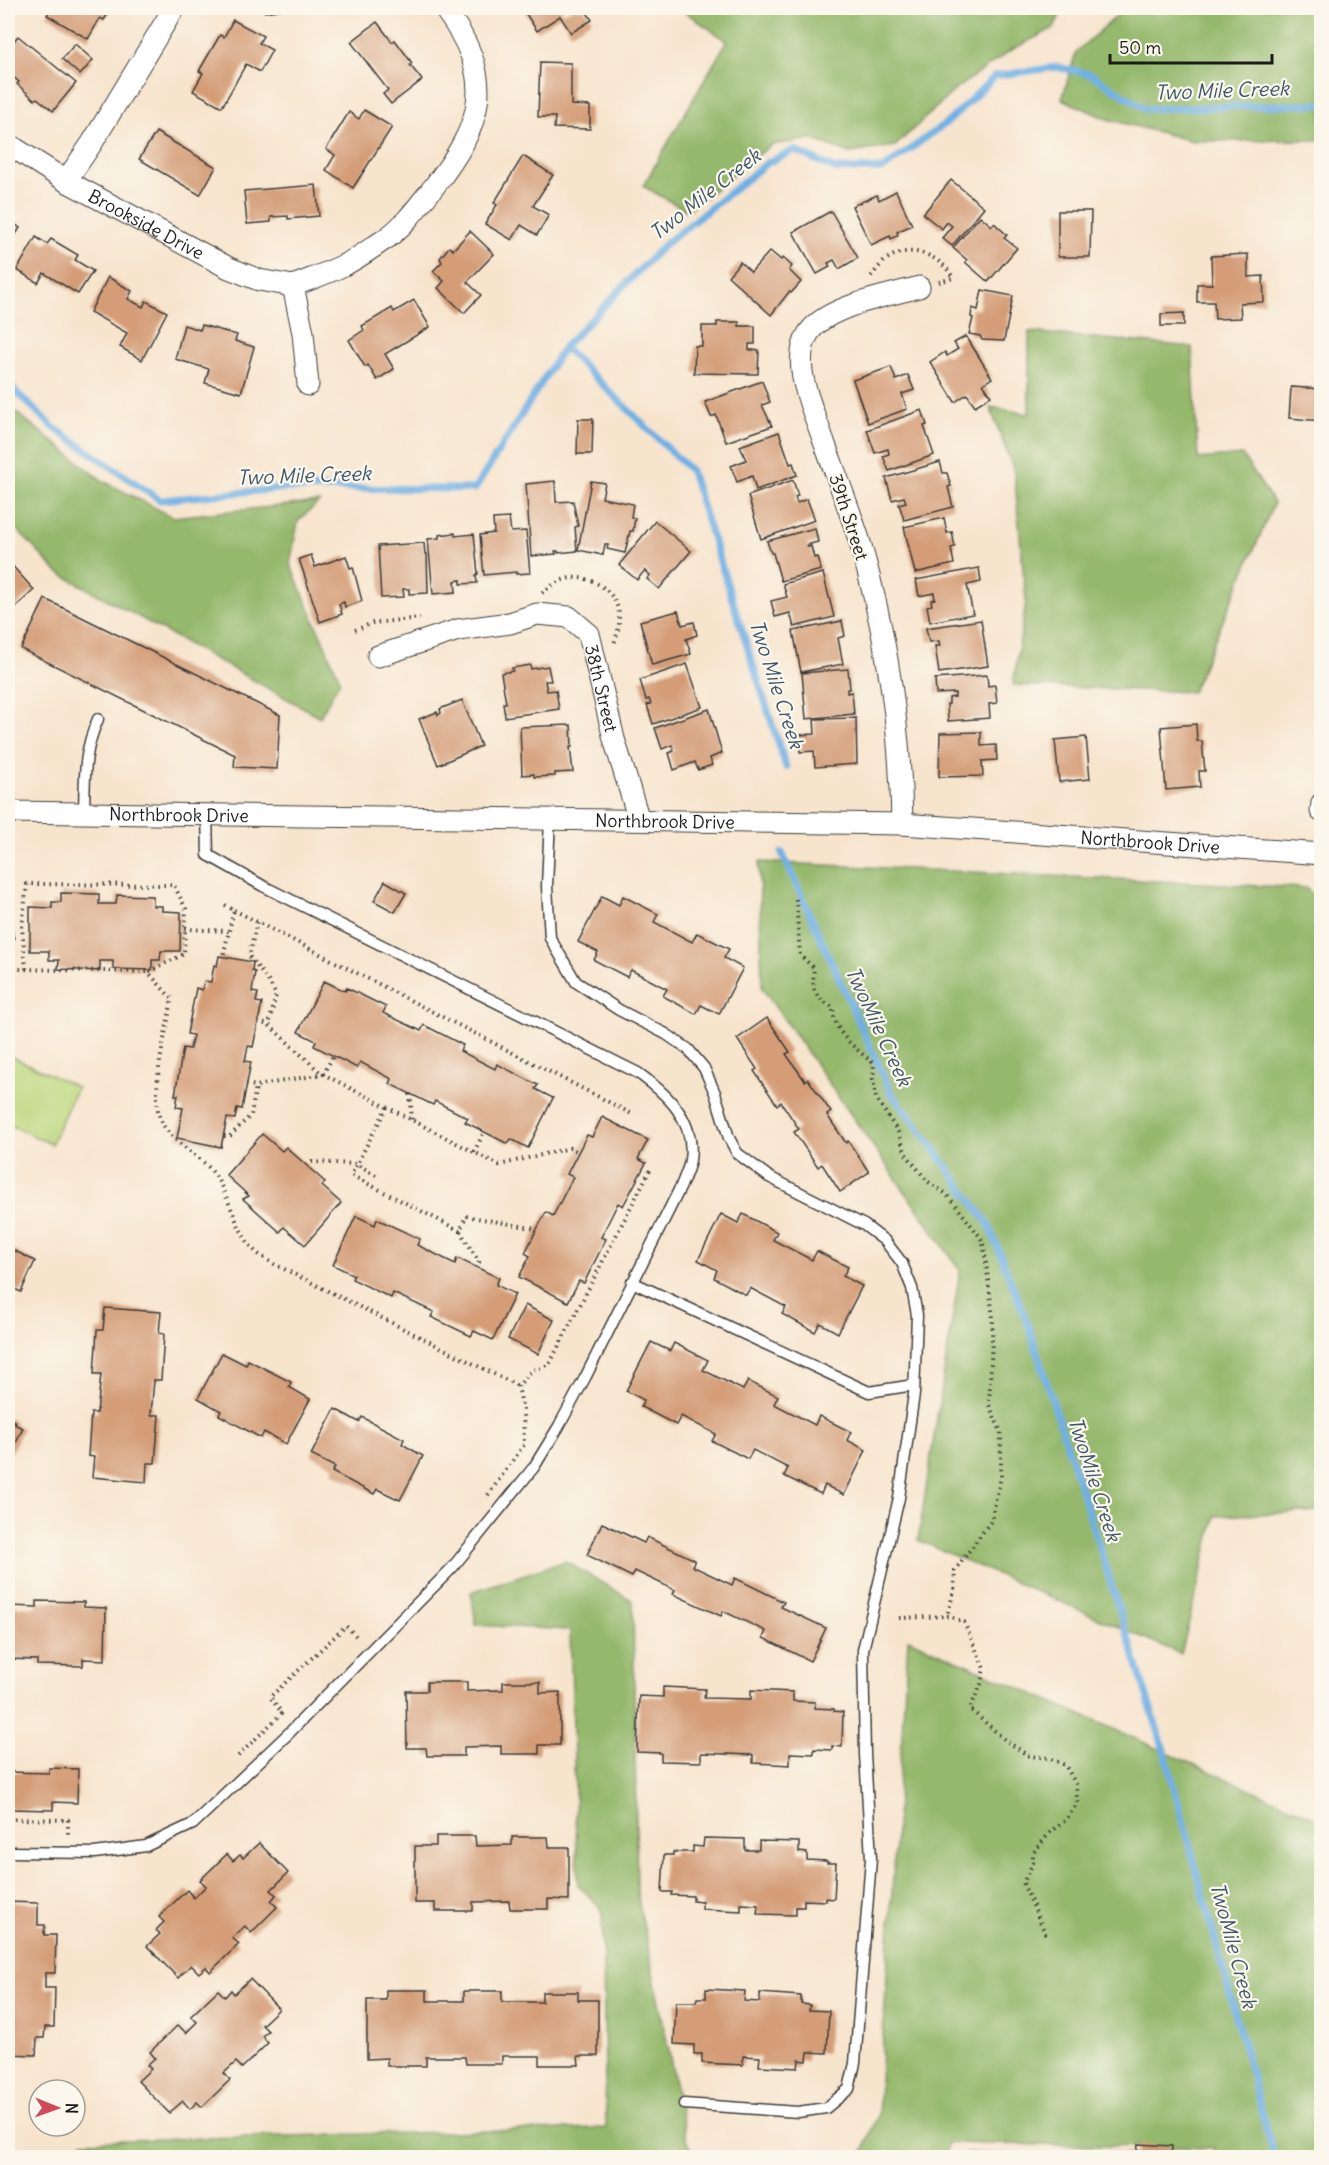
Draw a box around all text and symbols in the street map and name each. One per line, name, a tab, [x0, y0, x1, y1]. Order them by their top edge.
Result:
scale bar	[1110, 27, 1272, 65]
text: 50 m	[1119, 36, 1161, 59]
water label: Two Mile Creek	[1155, 75, 1291, 105]
water label: Two Mile Creek	[645, 142, 767, 245]
street label: Brookside Drive	[85, 184, 208, 264]
water label: Two Mile Creek	[237, 460, 373, 490]
street label: 39th Street	[824, 471, 874, 563]
water label: Two Mile Creek	[744, 616, 810, 753]
street label: 38th Street	[580, 642, 623, 734]
street label: Northbrook Drive	[109, 802, 249, 827]
street label: Northbrook Drive	[595, 808, 735, 833]
street label: Northbrook Drive	[1080, 825, 1221, 858]
water label: TwoMile Creek	[840, 962, 918, 1091]
water label: TwoMile Creek	[1063, 1414, 1127, 1546]
water label: TwoMile Creek	[1205, 1879, 1263, 2012]
north arrow	[27, 2078, 87, 2138]
text: N	[62, 2103, 82, 2114]

